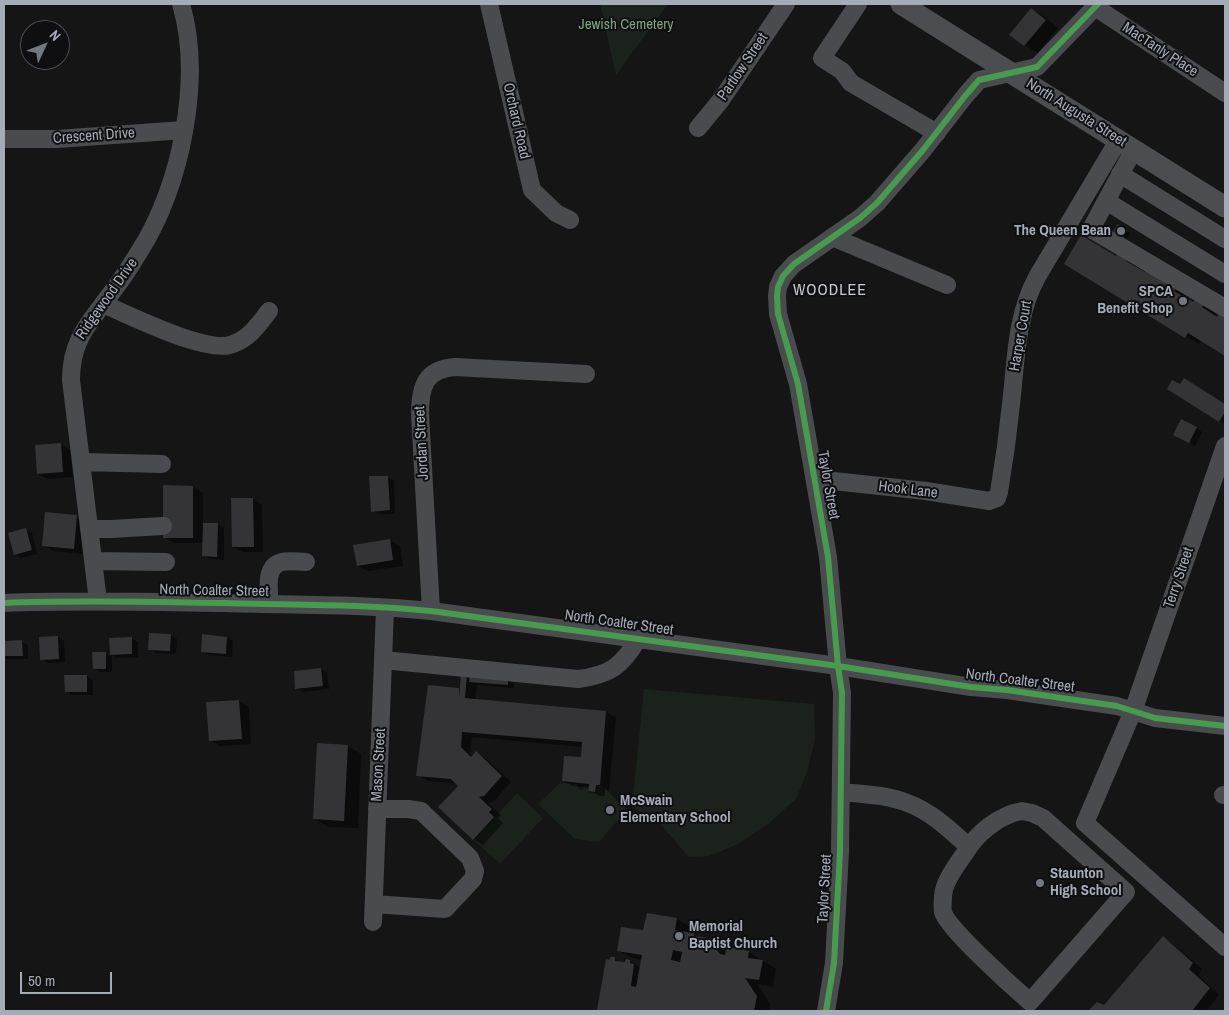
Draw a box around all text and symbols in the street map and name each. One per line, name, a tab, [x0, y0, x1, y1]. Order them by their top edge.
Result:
park label: Jewish Cemetery	[578, 16, 674, 34]
street label: MacTanly Place	[1119, 19, 1201, 81]
north arrow	[20, 20, 70, 70]
text: N	[46, 26, 65, 45]
street label: Partlow Street	[714, 30, 772, 104]
street label: North Augusta Street	[1023, 75, 1129, 151]
street label: Orchard Road	[499, 81, 533, 161]
street label: Crescent Drive	[52, 124, 136, 148]
place label: The Queen Bean	[1014, 222, 1111, 240]
marker: The Queen Bean	[1115, 225, 1127, 237]
street label: Ridgewood Drive	[72, 255, 142, 343]
district label: WOODLEE	[792, 281, 868, 301]
place label: SPCA Benefit Shop	[1097, 283, 1173, 318]
marker: SPCA Benefit Shop	[1177, 295, 1189, 307]
street label: Harper Court	[1006, 299, 1036, 373]
street label: Jordan Street	[411, 406, 433, 480]
street label: Taylor Street	[813, 449, 843, 521]
street label: Hook Lane	[877, 477, 939, 503]
street label: Terry Street	[1160, 545, 1198, 611]
street label: North Coalter Street	[159, 581, 269, 601]
street label: North Coalter Street	[564, 606, 674, 640]
street label: North Coalter Street	[965, 665, 1075, 697]
street label: Mason Street	[368, 728, 390, 802]
place label: McSwain Elementary School	[620, 792, 731, 827]
marker: McSwain Elementary School	[604, 804, 616, 816]
street label: Taylor Street	[814, 854, 836, 924]
place label: Staunton High School	[1050, 865, 1122, 900]
marker: Staunton High School	[1034, 877, 1046, 889]
place label: Memorial Baptist Church	[689, 918, 777, 953]
marker: Memorial Baptist Church	[673, 930, 685, 942]
scale bar	[22, 962, 115, 994]
text: 50 m	[28, 970, 55, 991]

